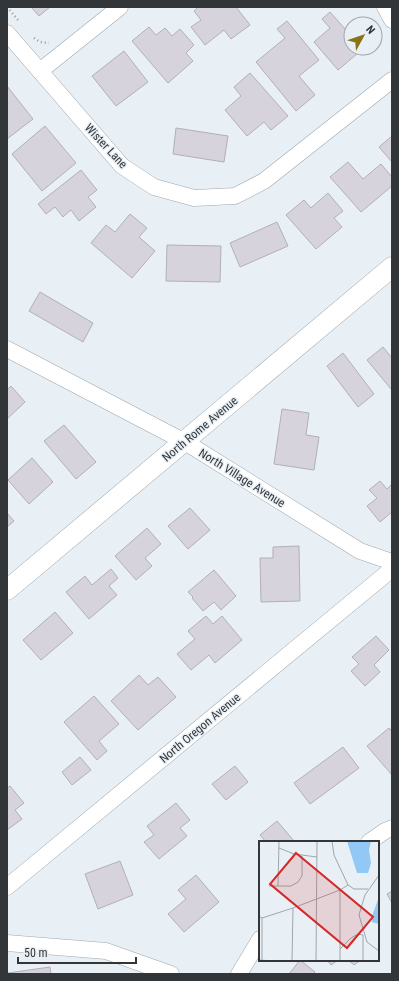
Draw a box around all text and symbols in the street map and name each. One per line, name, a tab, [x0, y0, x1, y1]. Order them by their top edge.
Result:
north arrow	[343, 16, 383, 56]
text: N	[363, 23, 378, 37]
street label: Wister Lane	[82, 121, 130, 171]
street label: North Rome Avenue	[160, 393, 241, 465]
street label: North Village Avenue	[196, 446, 288, 510]
street label: North Oregon Avenue	[157, 690, 243, 766]
inset map	[259, 841, 379, 961]
scale bar	[18, 939, 136, 965]
text: 50 m	[24, 946, 48, 960]

